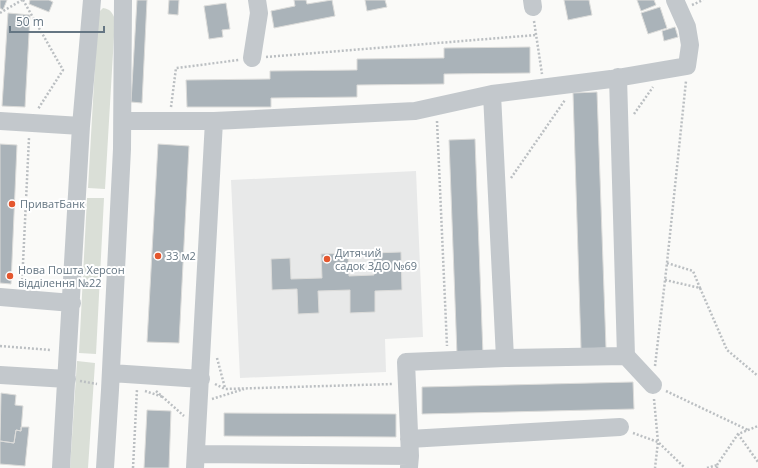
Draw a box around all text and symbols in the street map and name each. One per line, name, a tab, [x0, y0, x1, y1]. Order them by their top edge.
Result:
scale bar	[10, 8, 104, 34]
text: 50 m	[16, 13, 44, 30]
place label: ПриватБанк	[20, 196, 85, 211]
marker: ПриватБанк	[7, 199, 17, 209]
place label: Дитячий садок ЗДО №69	[335, 245, 417, 273]
place label: 33 м2	[166, 248, 196, 263]
marker: 33 м2	[153, 251, 163, 261]
marker: Дитячий садок ЗДО №69	[322, 254, 332, 264]
place label: Нова Пошта Херсон відділення №22	[18, 262, 125, 290]
marker: Нова Пошта Херсон відділення №22	[5, 271, 15, 281]

